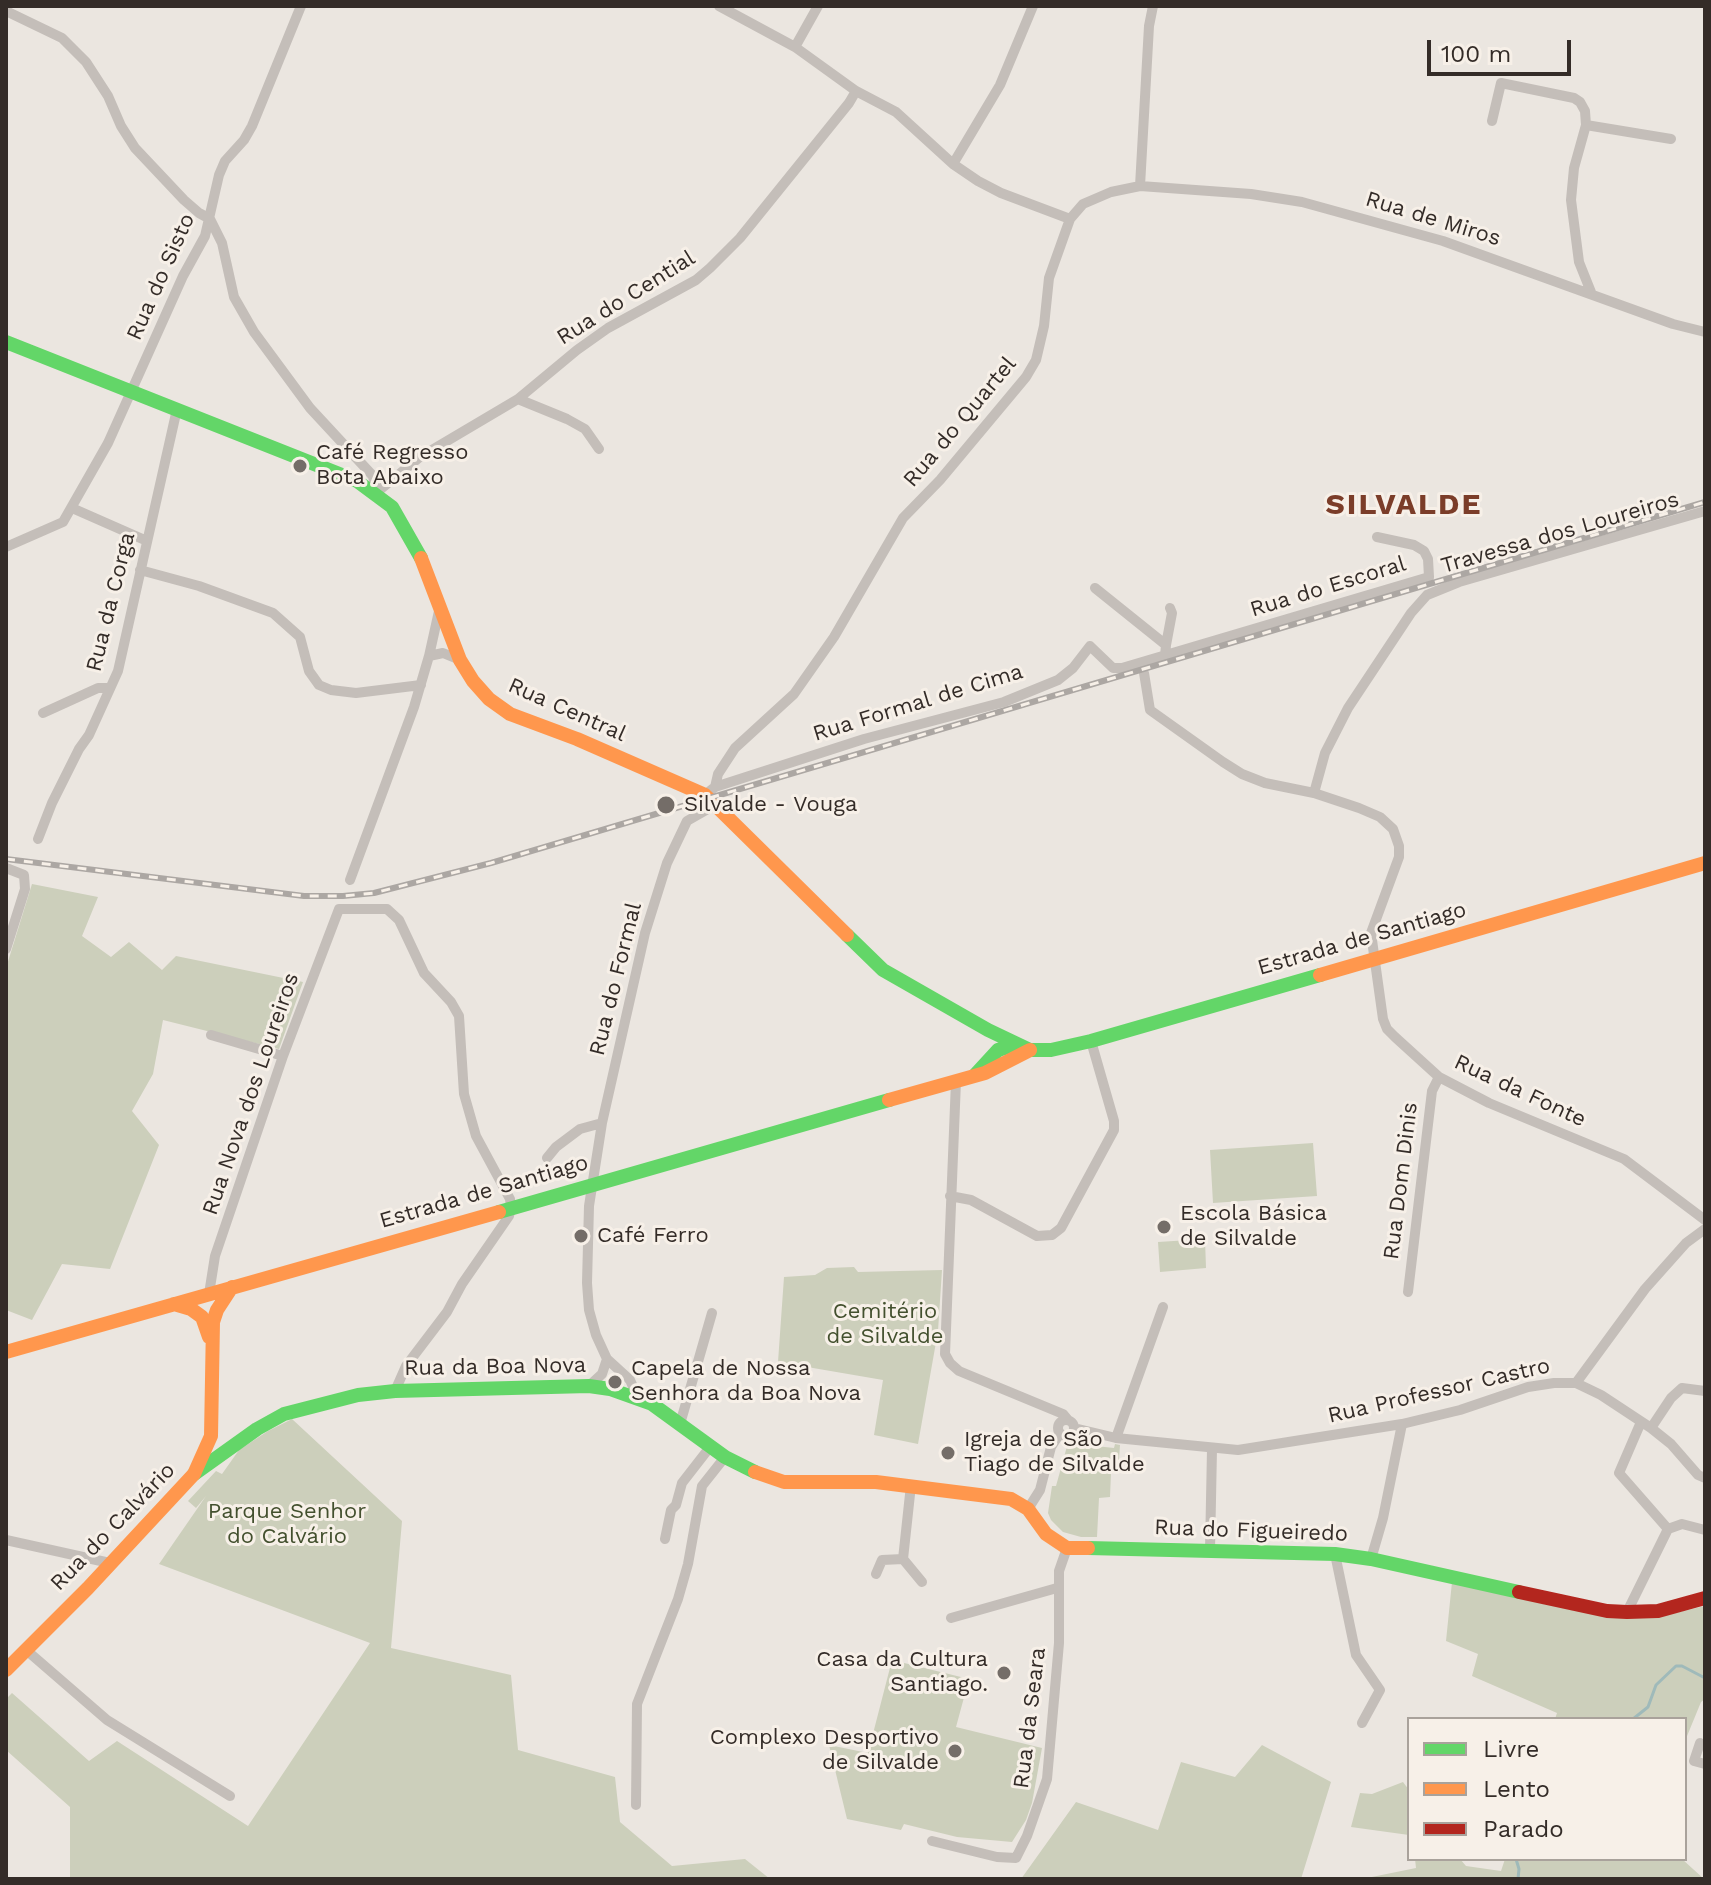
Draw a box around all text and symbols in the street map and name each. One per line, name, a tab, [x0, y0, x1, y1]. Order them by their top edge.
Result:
scale bar	[1431, 24, 1575, 74]
text: 100 m	[1441, 40, 1511, 68]
street label: Rua de Miros	[1362, 186, 1504, 252]
street label: Rua do Sisto	[121, 209, 201, 345]
street label: Rua do Cential	[552, 245, 700, 351]
street label: Rua do Quartel	[898, 352, 1022, 492]
place label: Café Regresso Bota Abaixo	[316, 440, 468, 492]
marker: Café Regresso Bota Abaixo	[291, 457, 309, 475]
street label: Travessa dos Loureiros	[1438, 486, 1682, 580]
district label: SILVALDE	[1325, 487, 1483, 523]
street label: Rua da Corga	[81, 530, 141, 674]
street label: Rua do Escoral	[1247, 551, 1409, 623]
street label: Rua Formal de Cima	[810, 658, 1026, 748]
street label: Rua Central	[504, 672, 630, 748]
place label: Silvalde - Vouga	[684, 792, 857, 818]
marker: Silvalde - Vouga	[655, 794, 677, 816]
street label: Estrada de Santiago	[1255, 897, 1469, 981]
street label: Rua do Formal	[584, 900, 648, 1058]
street label: Rua Nova dos Loureiros	[197, 969, 305, 1219]
street label: Rua da Fonte	[1450, 1049, 1590, 1133]
street label: Rua Dom Dinis	[1378, 1101, 1424, 1261]
street label: Estrada de Santiago	[377, 1150, 591, 1234]
place label: Escola Básica de Silvalde	[1180, 1201, 1327, 1252]
marker: Escola Básica de Silvalde	[1155, 1218, 1173, 1236]
place label: Café Ferro	[597, 1223, 709, 1249]
marker: Café Ferro	[572, 1227, 590, 1245]
park label: Cemitério de Silvalde	[827, 1299, 943, 1350]
street label: Rua da Boa Nova	[404, 1352, 586, 1382]
street label: Rua Professor Castro	[1325, 1353, 1553, 1429]
place label: Capela de Nossa Senhora da Boa Nova	[631, 1356, 861, 1408]
marker: Capela de Nossa Senhora da Boa Nova	[606, 1373, 624, 1391]
place label: Igreja de São Tiago de Silvalde	[964, 1427, 1145, 1478]
marker: Igreja de São Tiago de Silvalde	[939, 1444, 957, 1462]
street label: Rua do Calvário	[45, 1457, 181, 1597]
park label: Parque Senhor do Calvário	[208, 1499, 366, 1550]
street label: Rua do Figueiredo	[1154, 1514, 1348, 1548]
street label: Rua da Seara	[1008, 1646, 1052, 1790]
place label: Casa da Cultura Santiago.	[816, 1647, 988, 1698]
marker: Casa da Cultura Santiago.	[995, 1664, 1013, 1682]
legend	[1407, 1717, 1687, 1861]
place label: Complexo Desportivo de Silvalde	[710, 1725, 939, 1776]
text: Livre	[1483, 1735, 1539, 1763]
marker: Complexo Desportivo de Silvalde	[946, 1742, 964, 1760]
text: Lento	[1483, 1775, 1550, 1803]
text: Parado	[1483, 1815, 1564, 1843]

